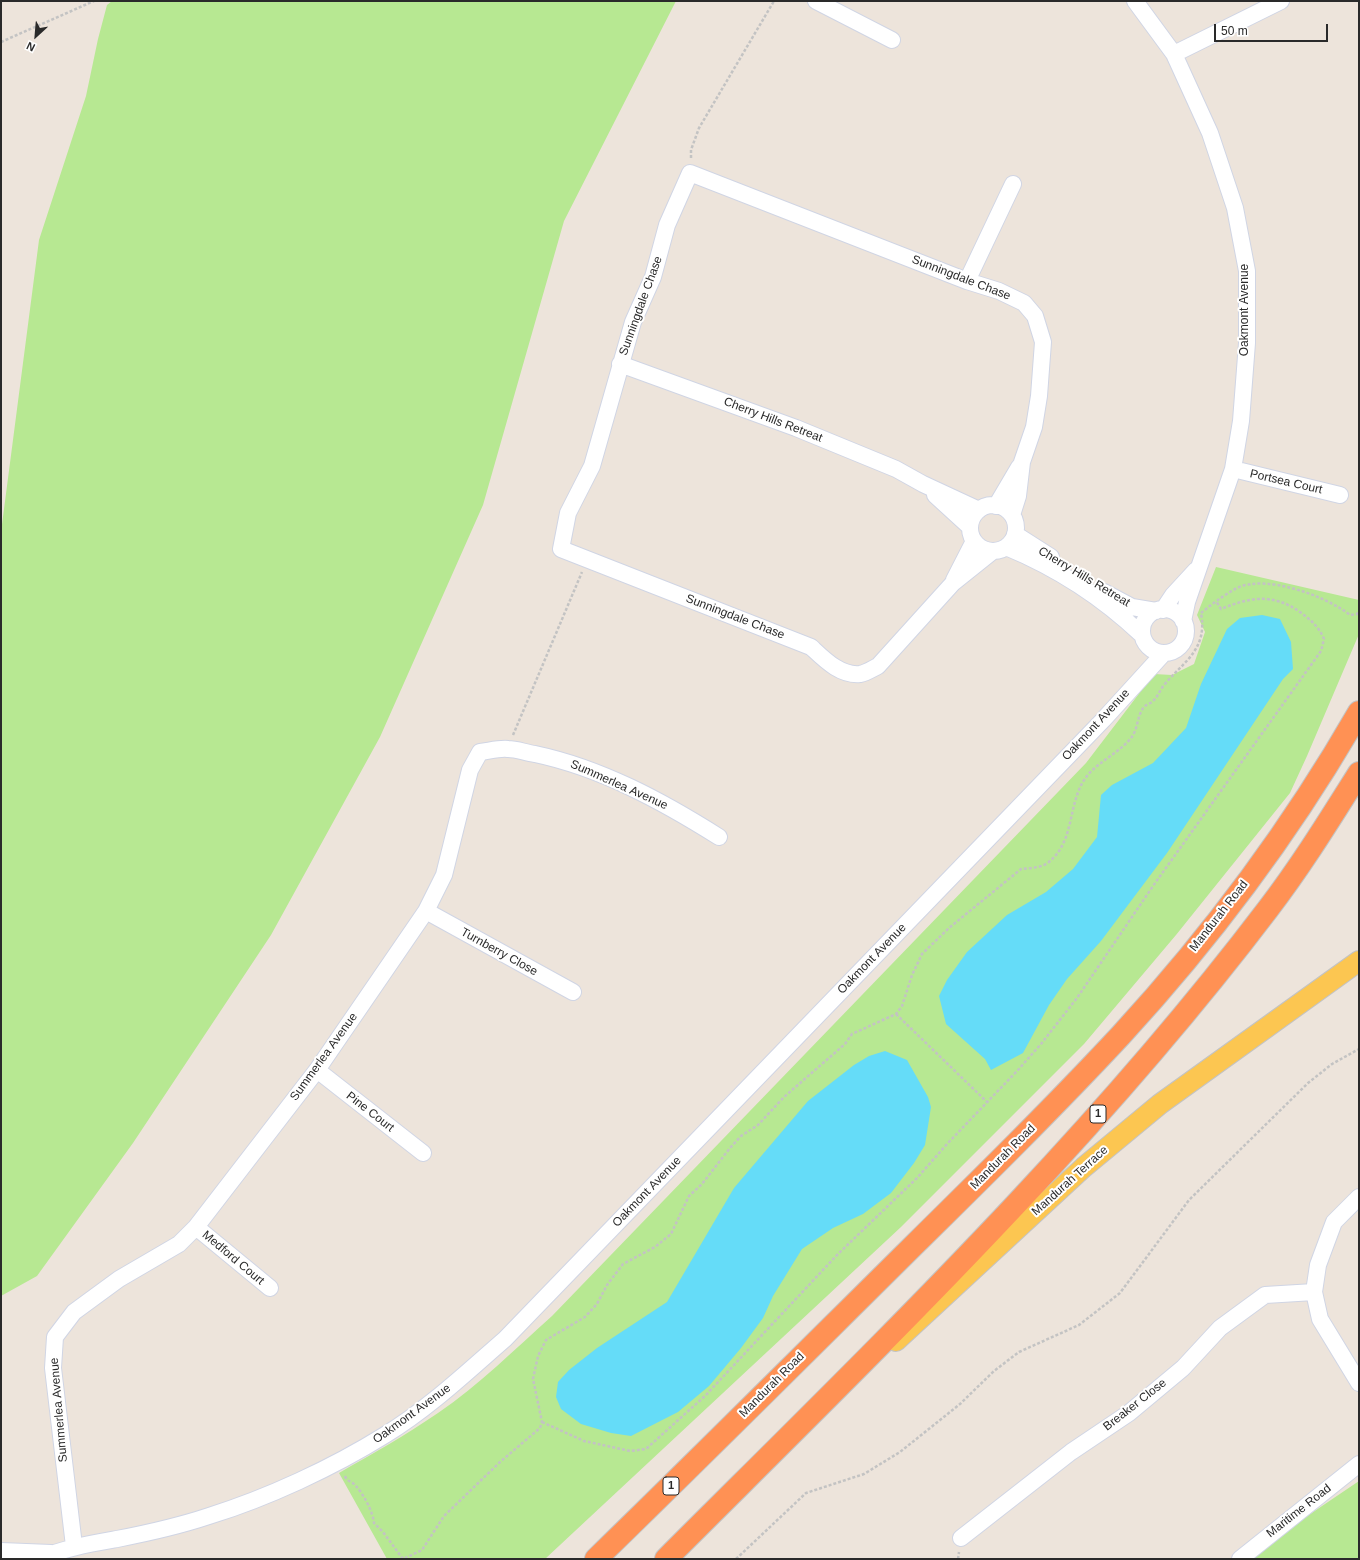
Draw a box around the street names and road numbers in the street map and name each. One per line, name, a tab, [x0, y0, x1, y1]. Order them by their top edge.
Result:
street label: Sunningdale Chase	[910, 253, 1012, 303]
street label: Sunningdale Chase	[616, 254, 666, 358]
street label: Oakmont Avenue	[1238, 264, 1252, 356]
street label: Cherry Hills Retreat	[722, 395, 824, 445]
street label: Portsea Court	[1248, 467, 1324, 497]
street label: Cherry Hills Retreat	[1035, 544, 1133, 610]
street label: Sunningdale Chase	[684, 592, 786, 642]
street label: Oakmont Avenue	[1059, 686, 1133, 764]
street label: Summerlea Avenue	[568, 757, 670, 813]
street label: Mandurah Road	[1187, 878, 1251, 954]
street label: Oakmont Avenue	[835, 921, 909, 997]
street label: Turnberry Close	[458, 925, 540, 979]
street label: Summerlea Avenue	[287, 1010, 361, 1104]
street label: Pine Court	[343, 1089, 397, 1135]
road number: 1	[1090, 1105, 1106, 1123]
street label: Mandurah Road	[967, 1121, 1039, 1193]
street label: Mandurah Terrace	[1029, 1143, 1111, 1219]
street label: Oakmont Avenue	[610, 1154, 684, 1230]
street label: Medford Court	[199, 1228, 267, 1288]
street label: Mandurah Road	[736, 1349, 808, 1421]
street label: Summerlea Avenue	[47, 1357, 71, 1463]
street label: Breaker Close	[1101, 1376, 1169, 1434]
street label: Oakmont Avenue	[370, 1381, 454, 1447]
road number: 1	[663, 1477, 679, 1495]
street label: Maritime Road	[1264, 1481, 1334, 1541]

